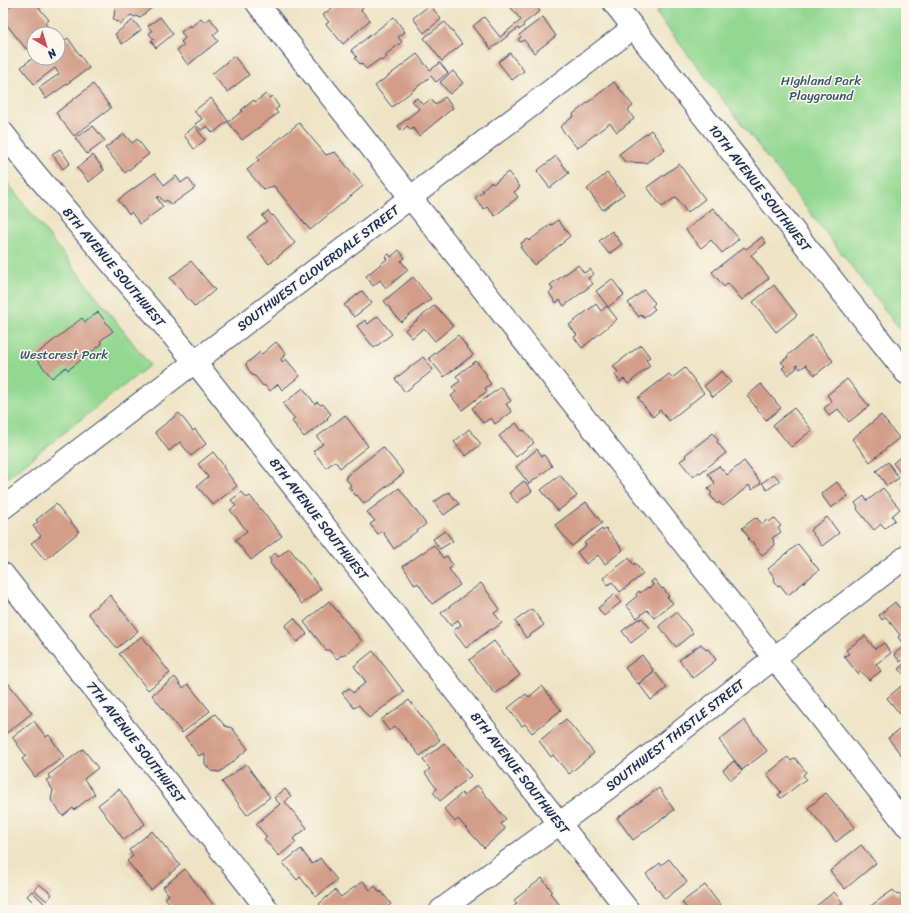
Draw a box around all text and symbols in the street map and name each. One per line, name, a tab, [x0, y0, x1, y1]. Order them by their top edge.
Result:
north arrow	[26, 26, 66, 66]
text: N	[43, 43, 61, 64]
park label: Highland Park Playground	[781, 69, 861, 107]
street label: 10TH AVENUE SOUTHWEST	[703, 119, 818, 258]
street label: SOUTHWEST CLOVERDALE STREET	[232, 198, 405, 337]
street label: 8TH AVENUE SOUTHWEST	[57, 202, 172, 333]
park label: Westcrest Park	[20, 343, 108, 366]
street label: 8TH AVENUE SOUTHWEST	[263, 452, 375, 586]
street label: SOUTHWEST THISTLE STREET	[600, 672, 751, 797]
street label: 7TH AVENUE SOUTHWEST	[81, 676, 192, 809]
street label: 8TH AVENUE SOUTHWEST	[464, 706, 576, 840]

